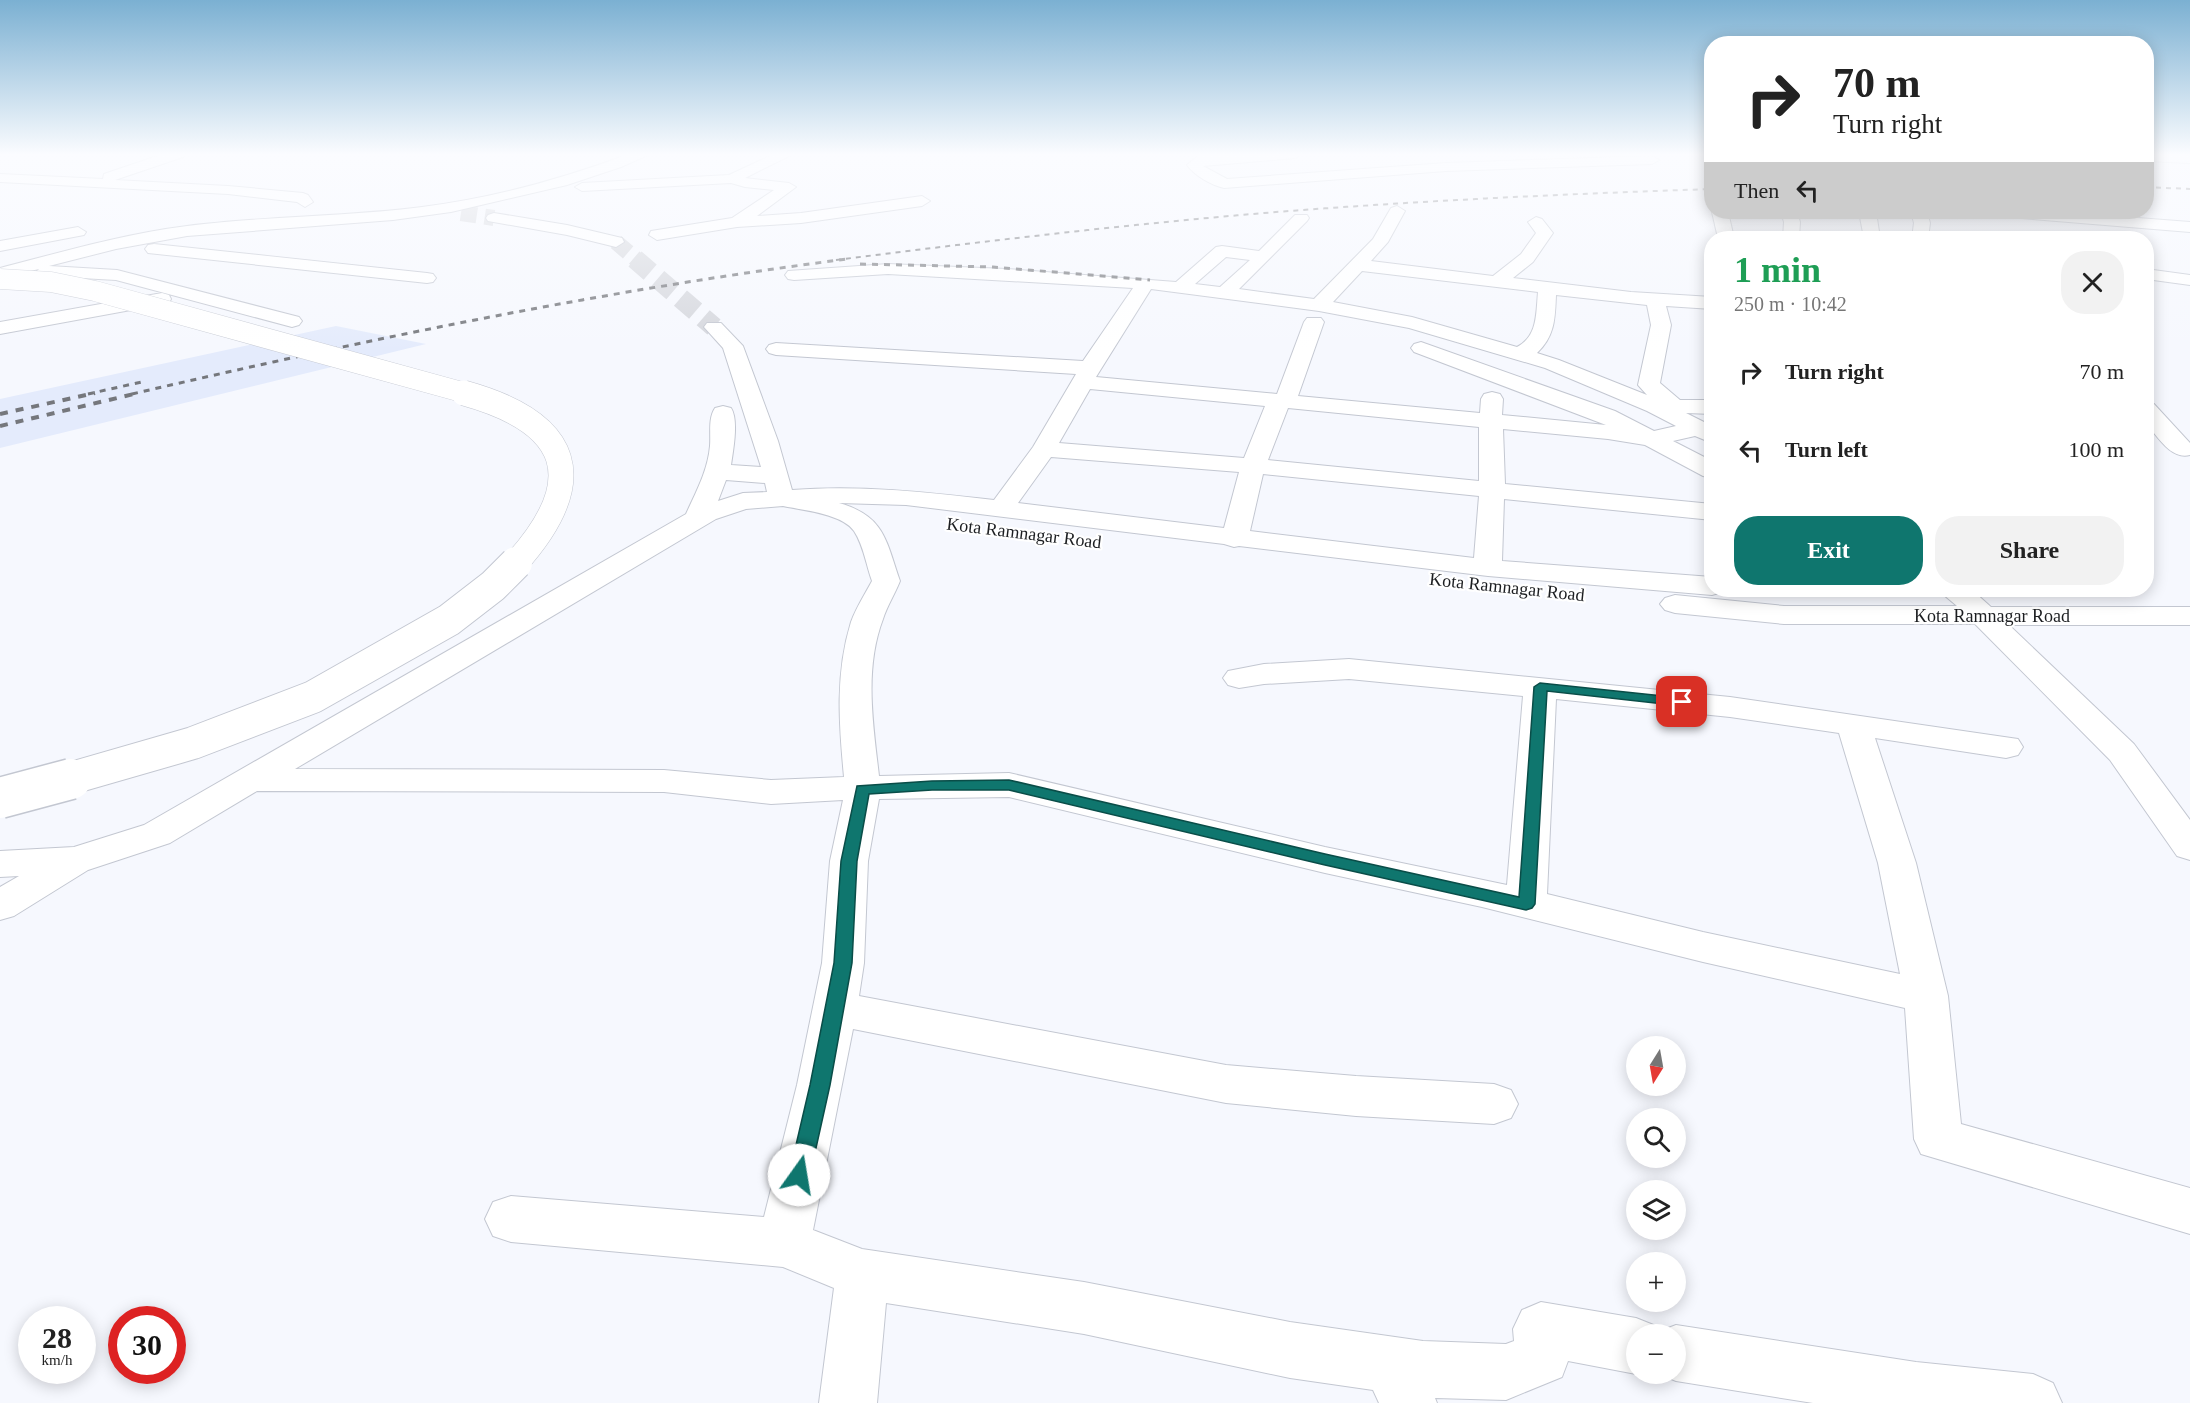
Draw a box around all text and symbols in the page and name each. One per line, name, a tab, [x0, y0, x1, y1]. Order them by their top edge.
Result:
icon: right	[1734, 60, 1812, 138]
text: 70 m	[1833, 60, 1921, 106]
text: Turn right	[1833, 109, 1942, 139]
icon: left	[1791, 174, 1824, 207]
text: Then	[1734, 178, 1779, 203]
text: 1 min	[1734, 250, 1821, 290]
button: close	[2061, 251, 2124, 314]
text: 250 m · 10:42	[1734, 293, 1847, 315]
icon: right	[1734, 356, 1767, 389]
text: Turn right	[1785, 359, 1884, 384]
text: 70 m	[2079, 359, 2124, 384]
icon: left	[1734, 434, 1767, 467]
text: Turn left	[1785, 437, 1868, 462]
text: 100 m	[2068, 437, 2124, 462]
street label: Kota Ramnagar Road	[945, 514, 1103, 552]
button: Exit	[1734, 516, 1923, 585]
button: Share	[1935, 516, 2124, 585]
street label: Kota Ramnagar Road	[1428, 569, 1586, 605]
street label: Kota Ramnagar Road	[1914, 606, 2070, 626]
pin	[1656, 676, 1707, 727]
icon: arrive	[1665, 685, 1698, 718]
north arrow	[1626, 1036, 1686, 1096]
map controls	[1626, 1036, 1686, 1384]
button: search	[1626, 1108, 1686, 1168]
position arrow	[767, 1143, 831, 1207]
button: layers	[1626, 1180, 1686, 1240]
button: +	[1626, 1252, 1686, 1312]
speed limit sign: 30	[108, 1306, 186, 1384]
text: 28	[42, 1321, 72, 1354]
button: −	[1626, 1324, 1686, 1384]
text: km/h	[42, 1352, 72, 1368]

